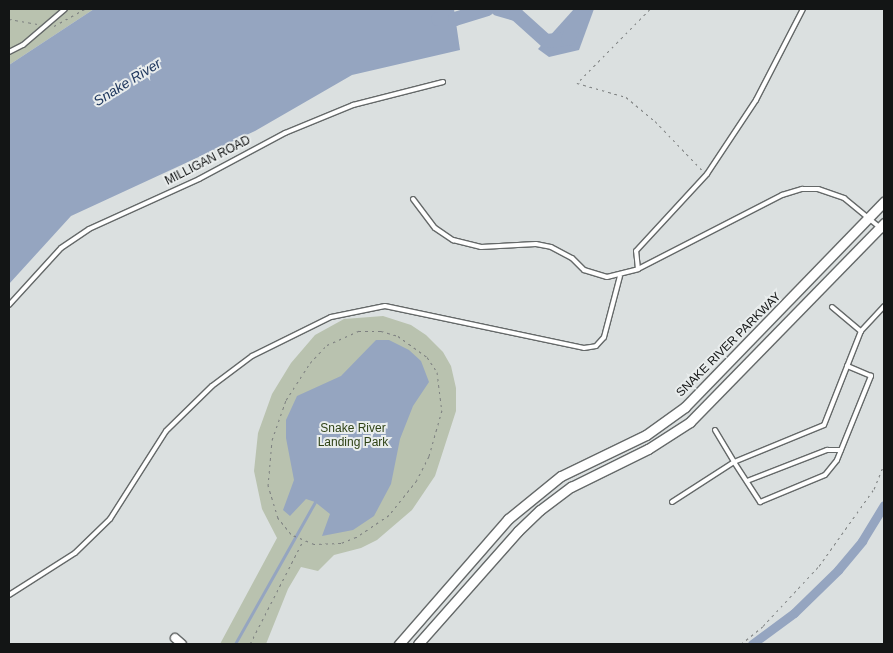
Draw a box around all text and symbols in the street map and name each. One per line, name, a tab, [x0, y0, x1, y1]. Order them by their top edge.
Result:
water label: Snake River	[90, 55, 164, 109]
street label: MILLIGAN ROAD	[163, 133, 253, 189]
street label: SNAKE RIVER PARKWAY	[674, 290, 784, 400]
park label: Snake River Landing Park	[318, 422, 388, 450]

